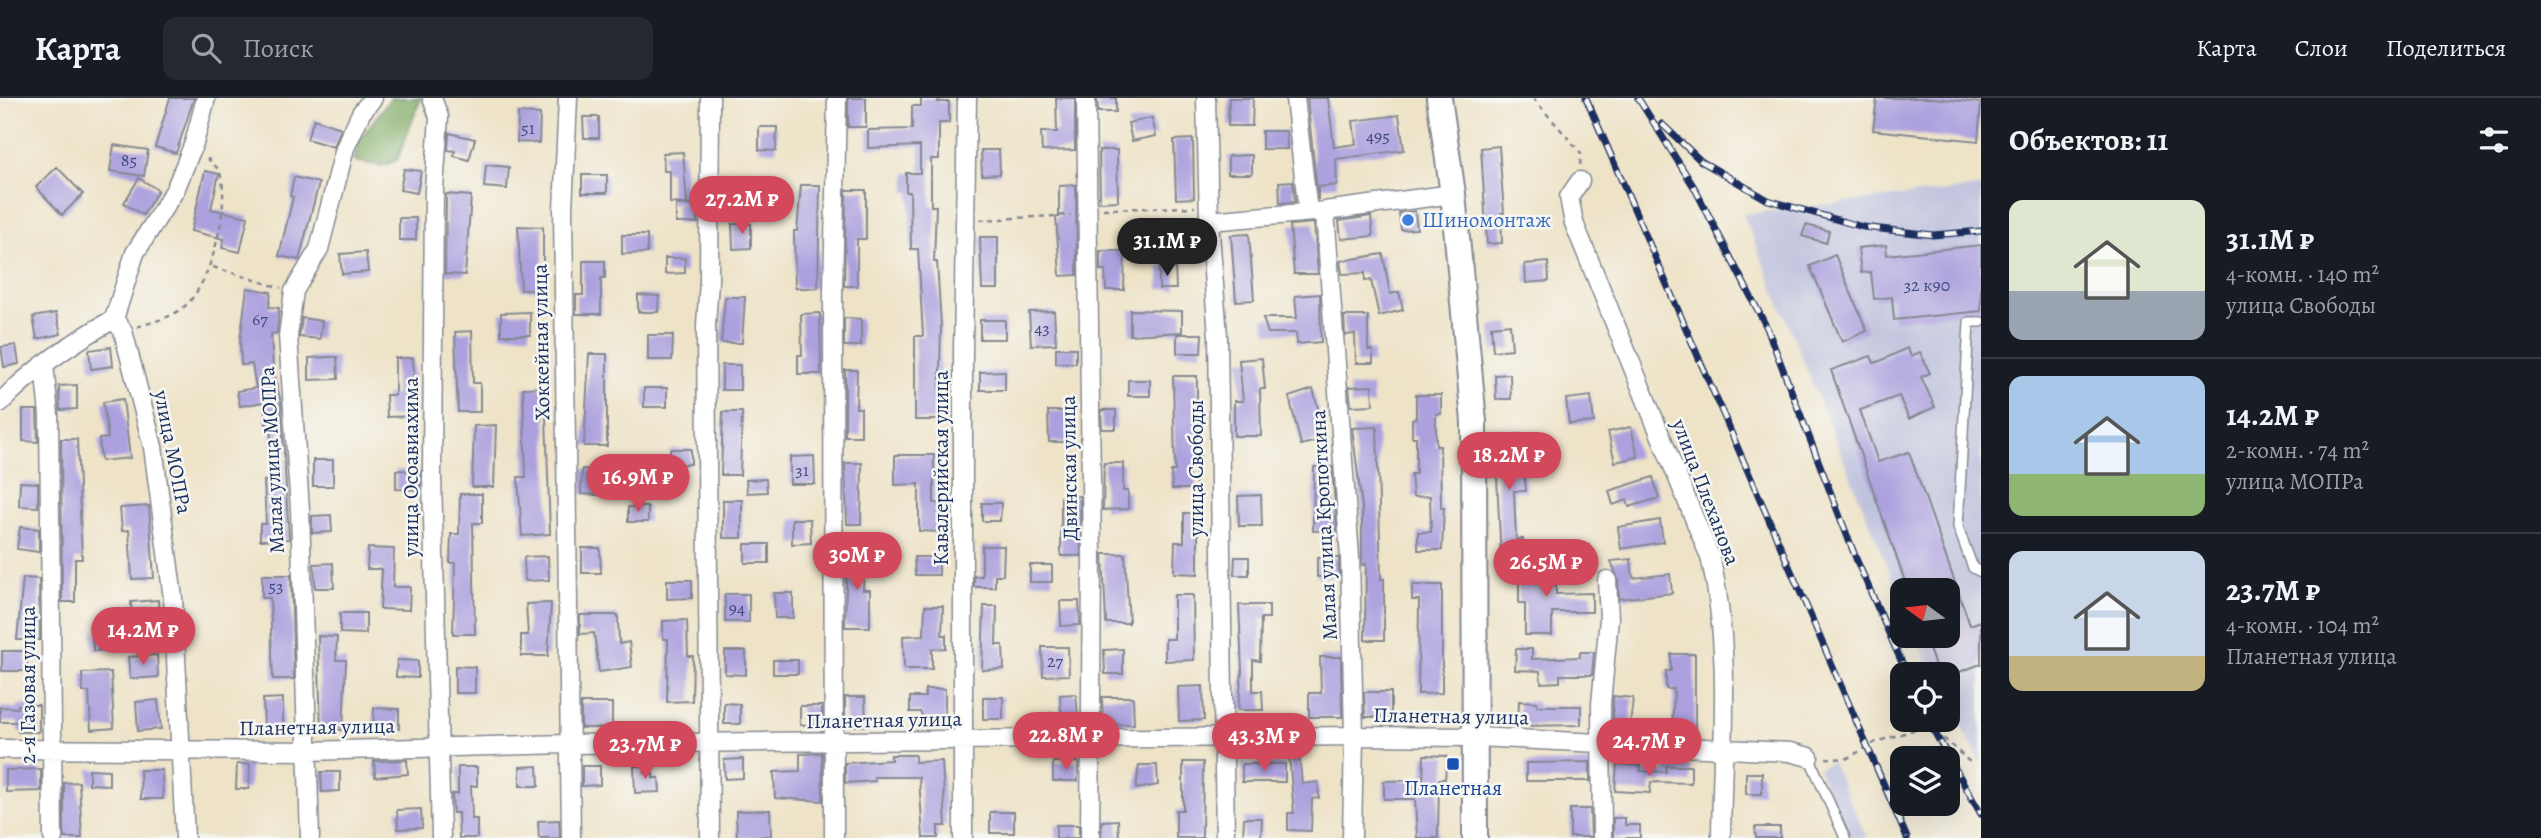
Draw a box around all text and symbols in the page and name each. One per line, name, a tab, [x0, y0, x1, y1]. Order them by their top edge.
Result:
search box	[163, 17, 653, 80]
text: Карта	[35, 26, 121, 71]
icon: search	[187, 29, 225, 67]
text: Поиск	[243, 31, 314, 66]
text: Карта	[2196, 32, 2257, 64]
text: Слои	[2295, 32, 2348, 64]
text: Поделиться	[2386, 32, 2506, 64]
house number: 51	[521, 116, 535, 140]
text: Объектов: 11	[2009, 120, 2168, 160]
icon: filters	[2475, 121, 2513, 159]
house number: 495	[1366, 124, 1390, 148]
house number: 85	[121, 148, 137, 172]
pin: 27.2M ₽	[677, 176, 807, 236]
text: 27.2M ₽	[705, 183, 779, 214]
place label: Шиномонтаж	[1422, 206, 1551, 234]
marker: Шиномонтаж	[1400, 212, 1416, 228]
pin: 31.1M ₽	[1102, 218, 1232, 278]
text: 31.1M ₽	[2226, 219, 2314, 259]
text: 31.1M ₽	[1133, 225, 1201, 256]
icon: home	[2065, 228, 2149, 312]
text: 4-комн. · 140 m²	[2226, 259, 2379, 290]
street label: Хоккейная улица	[526, 263, 556, 421]
house number: 32 к90	[1904, 273, 1950, 297]
text: улица Свободы	[2226, 290, 2376, 321]
house number: 67	[252, 307, 268, 331]
house number: 43	[1034, 316, 1050, 340]
street label: Малая улица МОПРа	[253, 365, 291, 554]
street label: Кавалерийская улица	[927, 370, 955, 566]
street label: улица Осоавиахима	[397, 377, 425, 558]
street label: улица МОПРа	[147, 387, 199, 517]
street label: Двинская улица	[1054, 395, 1084, 541]
text: 14.2M ₽	[2226, 395, 2319, 435]
street label: улица Свободы	[1182, 399, 1210, 538]
icon: home	[2065, 404, 2149, 488]
street label: Малая улица Кропоткина	[1304, 409, 1344, 641]
street label: улица Плеханова	[1665, 414, 1747, 569]
pin: 18.2M ₽	[1444, 432, 1574, 492]
text: 2-комн. · 74 m²	[2226, 435, 2369, 466]
text: 18.2M ₽	[1473, 439, 1545, 470]
pin: 16.9M ₽	[573, 454, 703, 514]
house number: 31	[795, 458, 809, 482]
text: 16.9M ₽	[603, 461, 673, 492]
text: улица МОПРа	[2226, 466, 2364, 497]
pin: 30M ₽	[808, 532, 906, 592]
text: 30M ₽	[829, 539, 885, 570]
pin: 26.5M ₽	[1481, 540, 1611, 599]
text: 26.5M ₽	[1509, 546, 1583, 577]
text: 23.7M ₽	[2226, 570, 2320, 610]
house number: 53	[268, 574, 284, 598]
north arrow	[1890, 578, 1960, 648]
map controls	[1890, 578, 1960, 816]
icon: home	[2065, 579, 2149, 663]
house number: 94	[729, 596, 745, 620]
street label: 2-я Газовая улица	[14, 606, 42, 764]
pin: 14.2M ₽	[78, 608, 208, 667]
text: 4-комн. · 104 m²	[2226, 610, 2379, 641]
text: 14.2M ₽	[107, 614, 179, 645]
text: Планетная улица	[2226, 641, 2397, 672]
house number: 27	[1047, 649, 1063, 673]
button: locate	[1890, 662, 1960, 732]
street label: Планетная улица	[1373, 701, 1530, 731]
street label: Планетная улица	[806, 705, 963, 735]
street label: Планетная улица	[239, 712, 396, 742]
pin: 22.8M ₽	[1001, 712, 1131, 772]
pin: 43.3M ₽	[1199, 714, 1329, 773]
pin: 24.7M ₽	[1584, 718, 1714, 778]
text: 22.8M ₽	[1029, 719, 1103, 750]
text: 43.3M ₽	[1228, 720, 1300, 751]
pin: 23.7M ₽	[580, 722, 710, 781]
text: 24.7M ₽	[1612, 725, 1686, 756]
text: 23.7M ₽	[609, 728, 681, 759]
button: layers	[1890, 746, 1960, 816]
marker: Планетная	[1445, 756, 1461, 772]
place label: Планетная	[1404, 774, 1502, 802]

